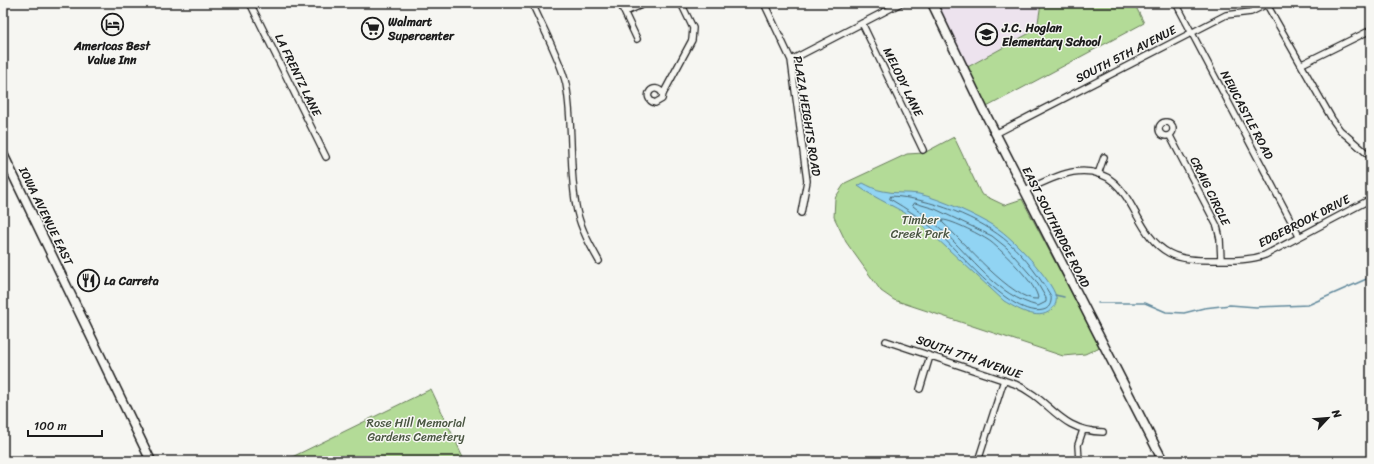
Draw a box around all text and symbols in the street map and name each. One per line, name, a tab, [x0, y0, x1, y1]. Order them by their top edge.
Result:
place label: Walmart Supercenter	[387, 11, 455, 47]
hotel icon: Americas Best Value Inn	[99, 12, 125, 38]
supermarket icon: Walmart Supercenter	[359, 16, 385, 42]
place label: J.C. Hoglan Elementary School	[1001, 17, 1102, 53]
street label: SOUTH 5TH AVENUE	[1072, 18, 1182, 89]
school or university icon: J.C. Hoglan Elementary School	[974, 22, 1000, 48]
street label: LA FRENTZ LANE	[268, 30, 328, 121]
place label: Americas Best Value Inn	[73, 35, 151, 71]
street label: MELODY LANE	[877, 43, 930, 122]
street label: PLAZA HEIGHTS ROAD	[787, 54, 828, 179]
street label: NEWCASTLE ROAD	[1214, 66, 1280, 164]
street label: CRAIG CIRCLE	[1184, 153, 1237, 231]
street label: IOWA AVENUE EAST	[12, 162, 80, 270]
street label: EAST SOUTHRIDGE ROAD	[1016, 162, 1097, 292]
street label: EDGEBROOK DRIVE	[1254, 188, 1355, 254]
park label: Timber Creek Park	[891, 209, 950, 245]
restaurant icon: La Carreta	[76, 268, 102, 294]
place label: La Carreta	[104, 270, 159, 292]
street label: SOUTH 7TH AVENUE	[913, 329, 1026, 386]
north arrow	[1308, 398, 1348, 438]
text: N	[1326, 405, 1347, 422]
scale bar	[28, 412, 102, 438]
park label: Rose Hill Memorial Gardens Cemetery	[367, 412, 466, 448]
text: 100 m	[34, 415, 67, 437]

